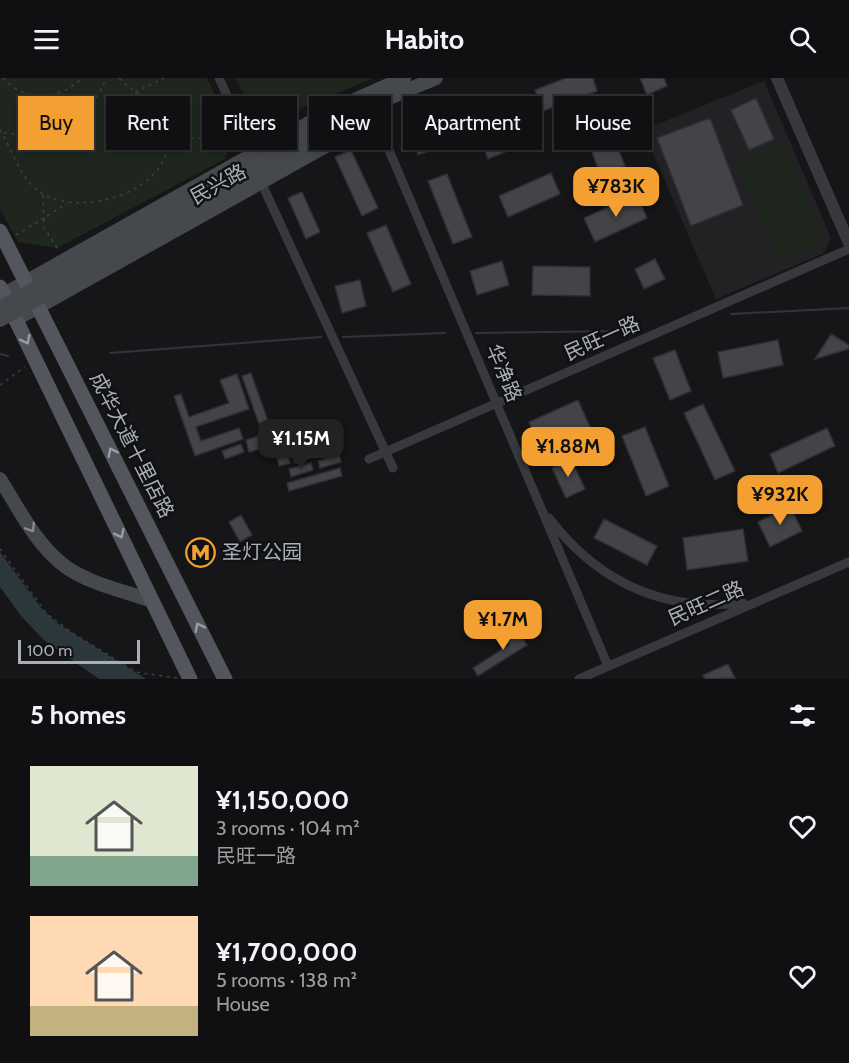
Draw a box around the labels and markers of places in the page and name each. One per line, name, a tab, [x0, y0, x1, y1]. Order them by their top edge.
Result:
pin: ¥783K	[574, 167, 658, 218]
pin: ¥1.15M	[252, 419, 350, 470]
pin: ¥1.88M	[519, 427, 617, 478]
pin: ¥932K	[738, 475, 822, 526]
metro station icon: 圣灯公园	[185, 536, 217, 568]
place label: 圣灯公园	[222, 540, 302, 564]
pin: ¥1.7M	[461, 600, 545, 651]

